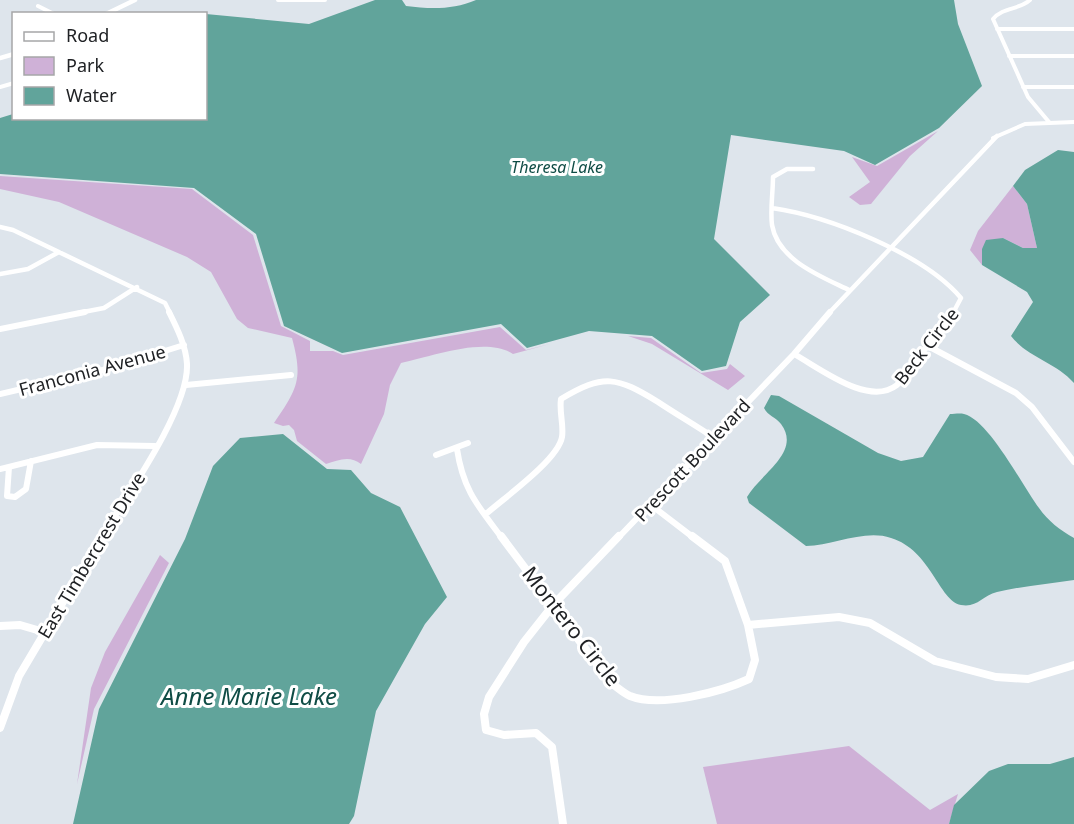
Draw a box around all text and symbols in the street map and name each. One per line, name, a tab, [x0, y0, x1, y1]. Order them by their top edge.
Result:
legend	[12, 12, 207, 120]
text: Road	[66, 23, 109, 47]
text: Park	[66, 53, 104, 77]
text: Water	[66, 83, 117, 107]
water label: Theresa Lake	[511, 156, 603, 178]
street label: Beck Circle	[888, 303, 964, 389]
street label: Franconia Avenue	[16, 339, 168, 401]
street label: Prescott Boulevard	[629, 393, 755, 527]
street label: East Timbercrest Drive	[32, 467, 150, 643]
street label: Montero Circle	[516, 560, 628, 692]
water label: Anne Marie Lake	[159, 679, 337, 712]

